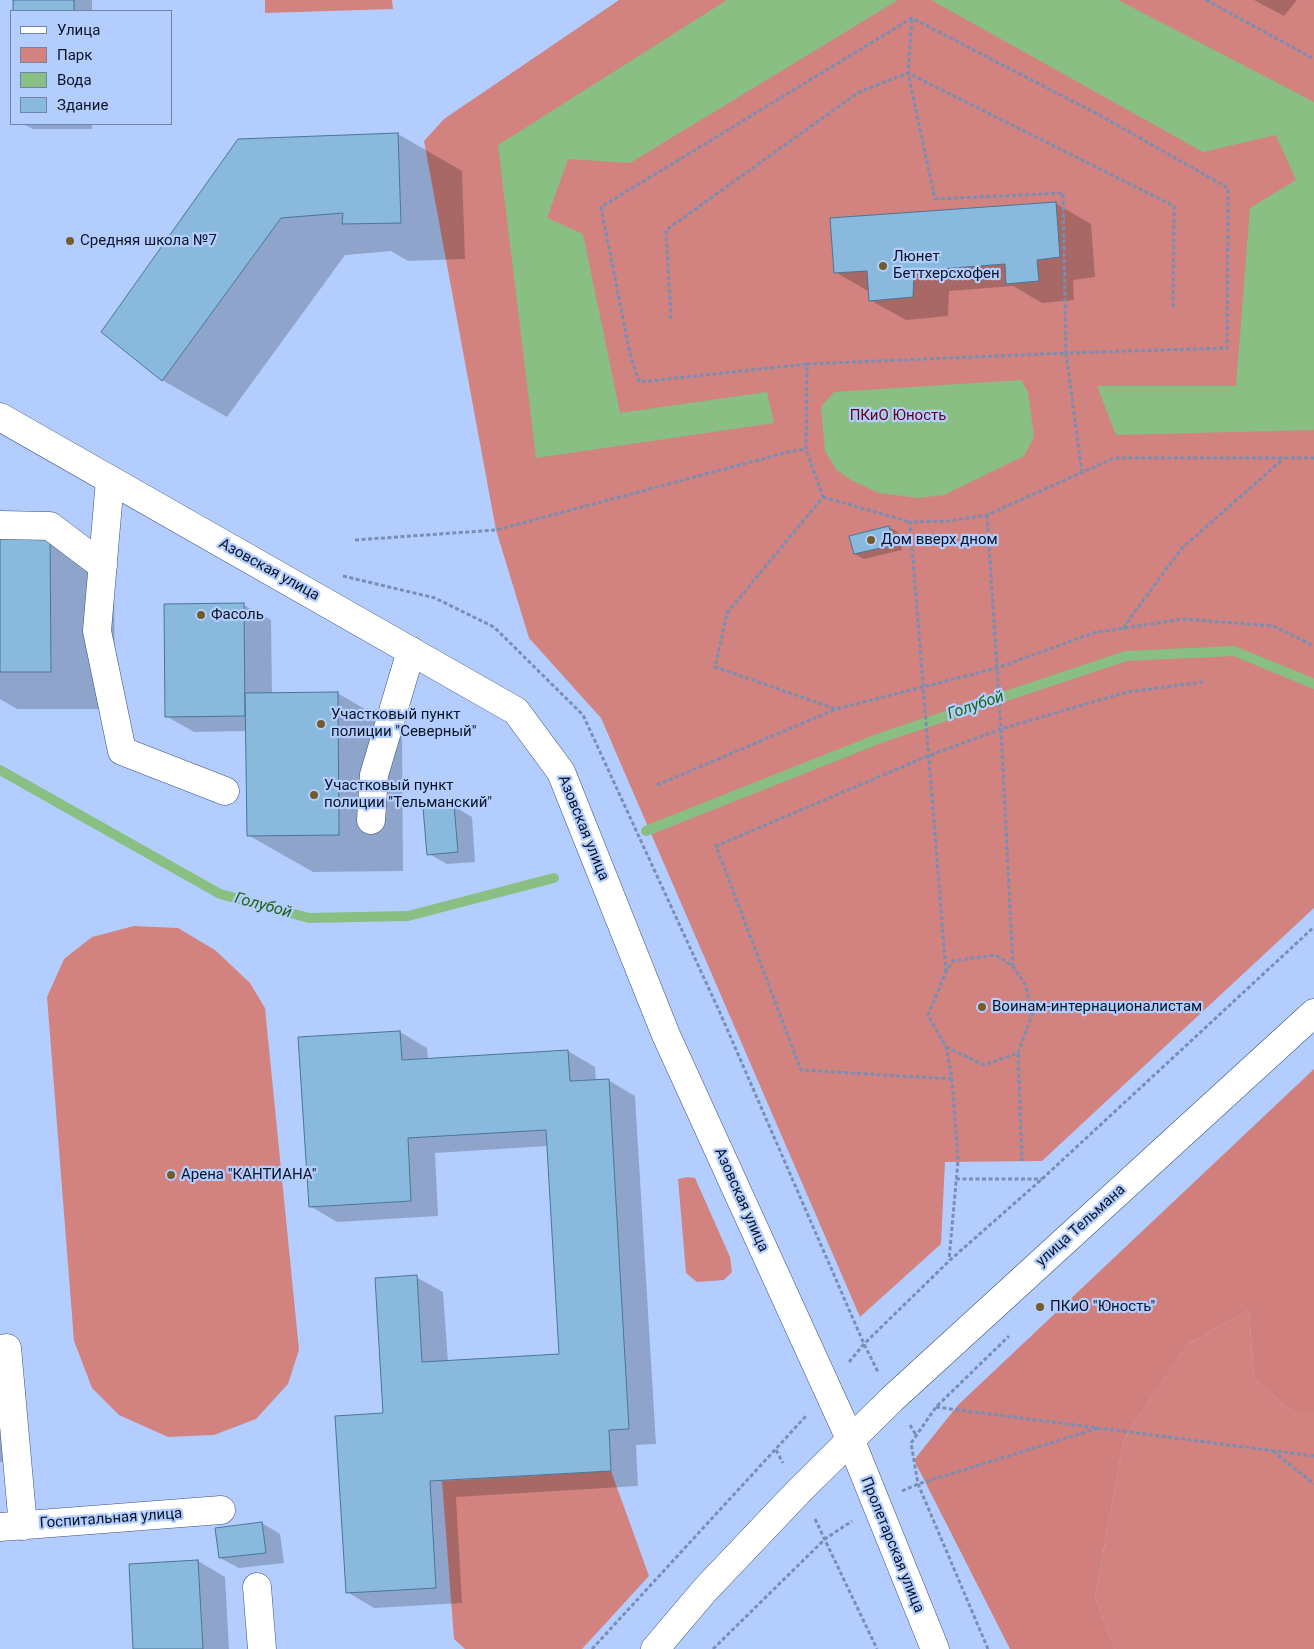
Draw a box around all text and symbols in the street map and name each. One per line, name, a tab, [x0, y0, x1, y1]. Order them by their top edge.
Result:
legend	[10, 10, 172, 125]
text: Улица	[57, 21, 100, 39]
text: Парк	[57, 46, 92, 64]
text: Вода	[57, 71, 92, 89]
text: Здание	[57, 96, 108, 114]
place label: Средняя школа №7	[80, 232, 217, 250]
marker: Средняя школа №7	[64, 235, 76, 247]
place label: Люнет Беттхерсхофен	[893, 248, 1000, 283]
marker: Люнет Беттхерсхофен	[877, 260, 889, 272]
park label: ПКиО Юность	[850, 407, 946, 425]
place label: Дом вверх дном	[881, 531, 998, 549]
marker: Дом вверх дном	[865, 534, 877, 546]
street label: Азовская улица	[216, 535, 322, 605]
place label: Фасоль	[211, 606, 264, 624]
marker: Фасоль	[195, 609, 207, 621]
water label: Голубой	[945, 687, 1007, 725]
place label: Участковый пункт полиции "Северный"	[331, 706, 477, 741]
marker: Участковый пункт полиции "Северный"	[315, 718, 327, 730]
street label: Азовская улица	[554, 773, 612, 883]
place label: Участковый пункт полиции "Тельманский"	[324, 777, 492, 812]
marker: Участковый пункт полиции "Тельманский"	[308, 789, 320, 801]
water label: Голубой	[232, 889, 294, 923]
place label: Воинам-интернационалистам	[992, 998, 1202, 1016]
marker: Воинам-интернационалистам	[976, 1001, 988, 1013]
street label: Азовская улица	[710, 1145, 772, 1255]
place label: Арена "КАНТИАНА"	[181, 1166, 317, 1184]
marker: Арена "КАНТИАНА"	[165, 1169, 177, 1181]
street label: улица Тельмана	[1033, 1181, 1129, 1271]
place label: ПКиО "Юность"	[1050, 1298, 1155, 1316]
marker: ПКиО "Юность"	[1034, 1301, 1046, 1313]
street label: Пролетарская улица	[856, 1474, 928, 1616]
street label: Госпитальная улица	[39, 1505, 183, 1533]

